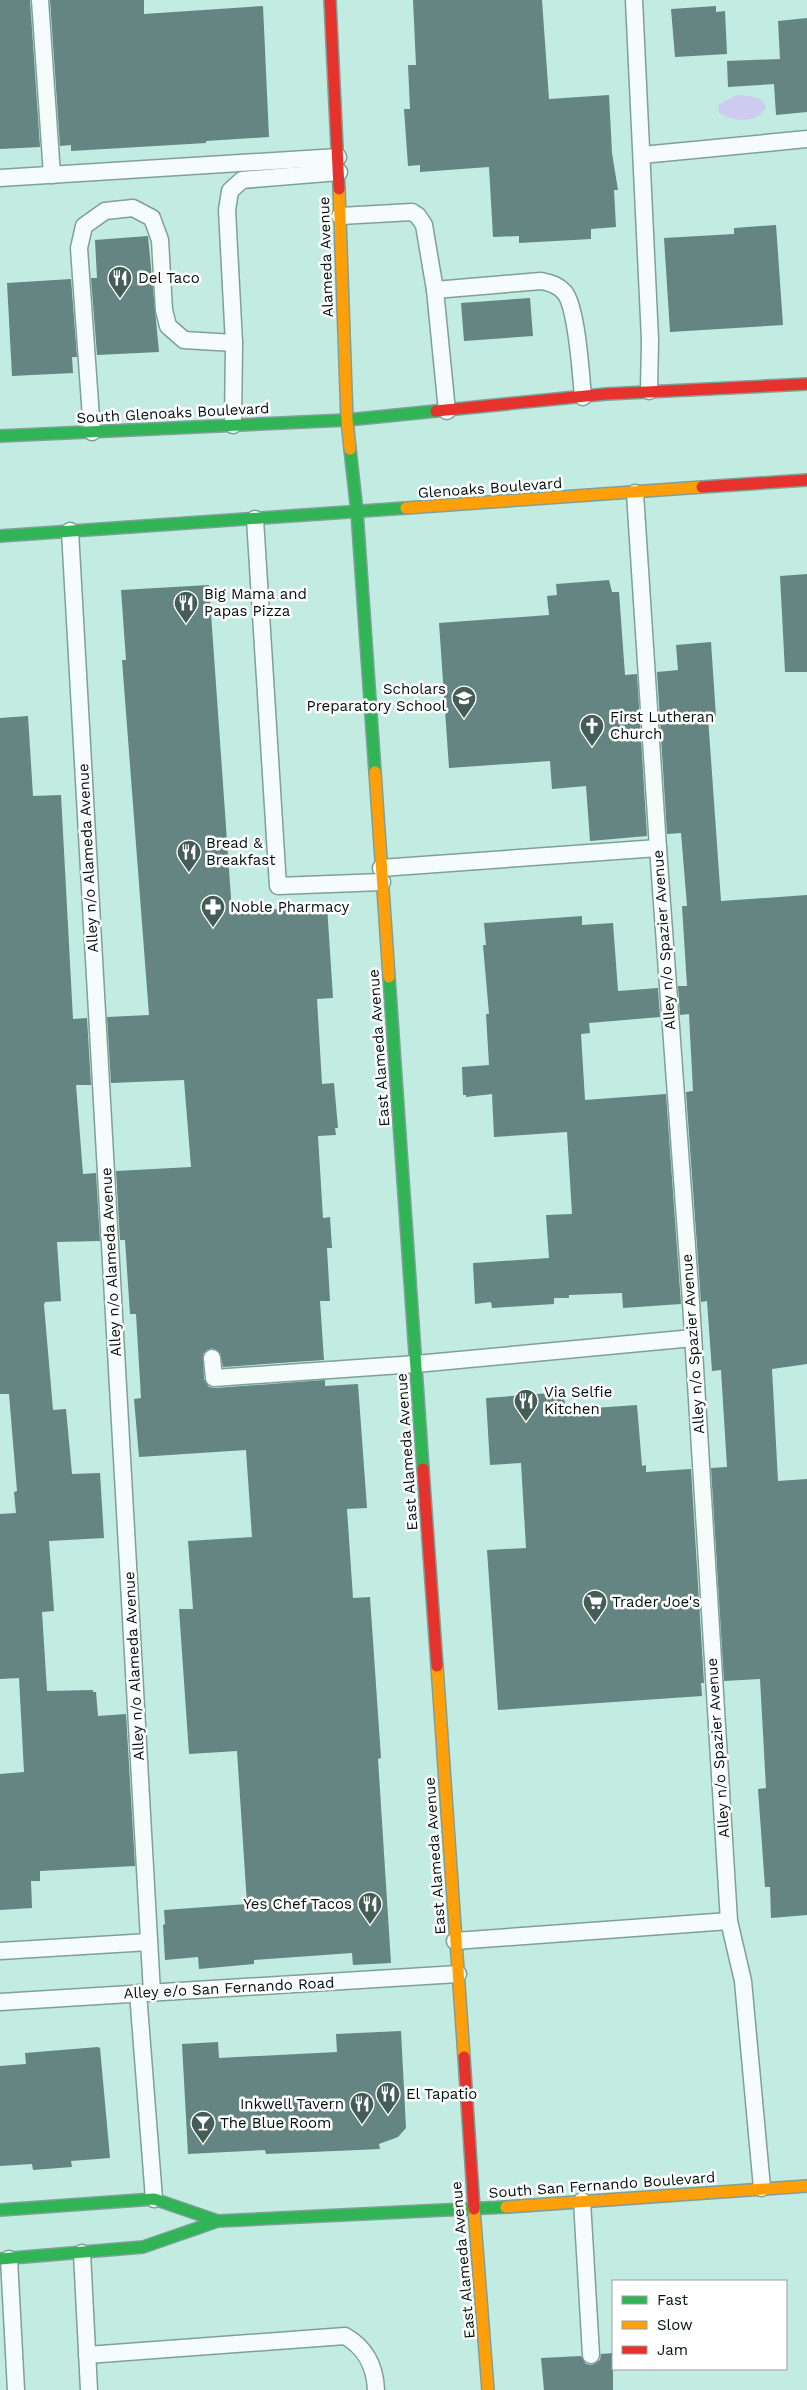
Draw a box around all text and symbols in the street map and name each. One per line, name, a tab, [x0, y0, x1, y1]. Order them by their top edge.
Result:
street label: Alameda Avenue	[315, 196, 337, 318]
restaurant icon: Del Taco	[107, 265, 133, 299]
place label: Del Taco	[138, 269, 200, 287]
street label: South Glenoaks Boulevard	[76, 399, 270, 427]
street label: Glenoaks Boulevard	[417, 474, 563, 502]
place label: Big Mama and Papas Pizza	[204, 585, 307, 620]
restaurant icon: Big Mama and Papas Pizza	[173, 590, 199, 624]
place label: Scholars Preparatory School	[307, 680, 446, 715]
school or university icon: Scholars Preparatory School	[451, 685, 477, 719]
place label: First Lutheran Church	[610, 708, 714, 743]
church icon: First Lutheran Church	[579, 713, 605, 747]
street label: Alley n/o Alameda Avenue	[74, 763, 102, 953]
place label: Bread & Breakfast	[206, 834, 276, 869]
restaurant icon: Bread & Breakfast	[176, 839, 202, 873]
street label: Alley n/o Spazier Avenue	[649, 849, 679, 1031]
pharmacy icon: Noble Pharmacy	[200, 894, 226, 928]
place label: Noble Pharmacy	[230, 898, 350, 916]
street label: East Alameda Avenue	[365, 969, 393, 1127]
street label: Alley n/o Alameda Avenue	[97, 1167, 125, 1357]
street label: Alley n/o Spazier Avenue	[678, 1253, 708, 1435]
street label: East Alameda Avenue	[393, 1373, 421, 1531]
place label: Via Selfie Kitchen	[544, 1383, 612, 1418]
restaurant icon: Via Selfie Kitchen	[513, 1388, 539, 1422]
street label: Alley n/o Alameda Avenue	[120, 1571, 148, 1761]
supermarket icon: Trader Joe's	[582, 1589, 608, 1623]
place label: Trader Joe's	[612, 1593, 700, 1611]
street label: Alley n/o Spazier Avenue	[703, 1657, 733, 1839]
street label: East Alameda Avenue	[421, 1777, 449, 1935]
restaurant icon: Yes Chef Tacos	[357, 1891, 383, 1925]
place label: Yes Chef Tacos	[243, 1895, 352, 1913]
street label: Alley e/o San Fernando Road	[123, 1973, 335, 2003]
restaurant icon: El Tapatio	[375, 2081, 401, 2115]
place label: El Tapatio	[406, 2085, 477, 2103]
restaurant icon: Inkwell Tavern	[349, 2091, 375, 2125]
place label: Inkwell Tavern	[240, 2095, 344, 2113]
bar icon: The Blue Room	[190, 2110, 216, 2144]
place label: The Blue Room	[220, 2114, 331, 2132]
street label: South San Fernando Boulevard	[488, 2168, 716, 2202]
street label: East Alameda Avenue	[447, 2181, 479, 2339]
legend	[612, 2280, 787, 2370]
text: Fast	[657, 2291, 689, 2309]
text: Slow	[657, 2316, 693, 2334]
text: Jam	[657, 2341, 688, 2359]

